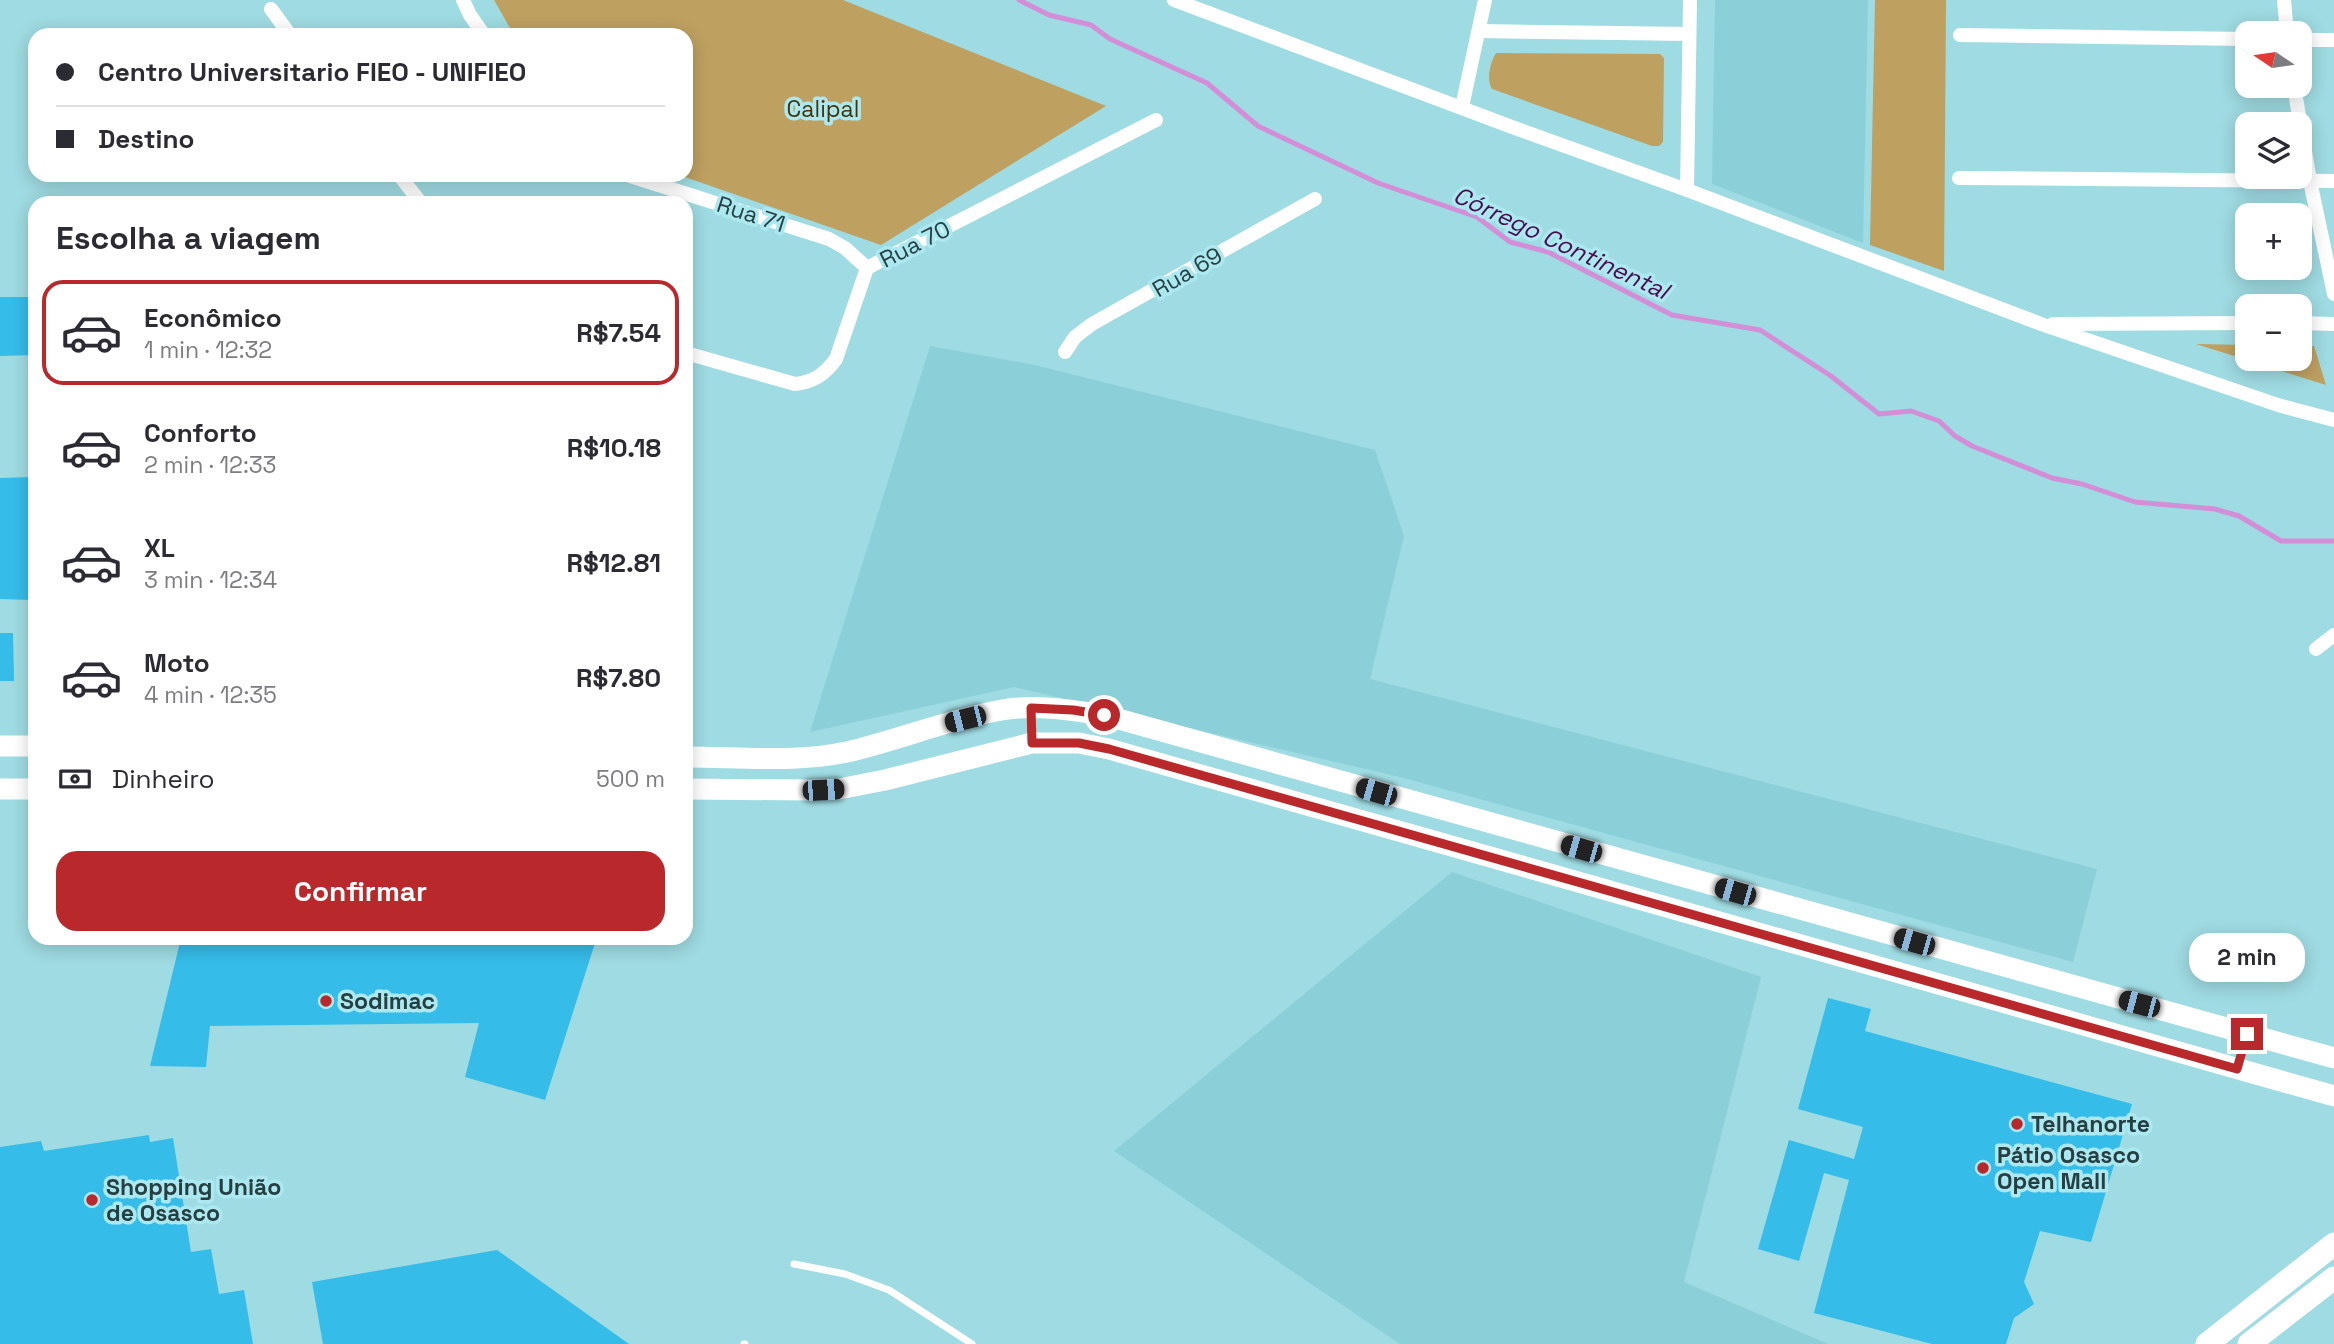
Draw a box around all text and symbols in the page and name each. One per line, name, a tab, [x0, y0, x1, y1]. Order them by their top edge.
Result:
north arrow	[2235, 21, 2312, 98]
map controls	[2235, 21, 2312, 371]
text: Centro Universitario FIEO - UNIFIEO	[98, 55, 526, 89]
park label: Calipal	[787, 94, 859, 124]
button: layers	[2235, 112, 2312, 189]
text: Destino	[98, 122, 194, 156]
water label: Córrego Continental	[1449, 179, 1677, 307]
street label: Rua 71	[713, 189, 789, 239]
button: +	[2235, 203, 2312, 280]
street label: Rua 70	[875, 214, 955, 274]
text: Escolha a viagem	[56, 218, 321, 258]
street label: Rua 69	[1147, 240, 1227, 304]
button: −	[2235, 294, 2312, 371]
icon: car	[60, 301, 123, 364]
text: Econômico	[144, 301, 282, 335]
text: R$7.54	[576, 316, 661, 350]
text: 1 min · 12:32	[144, 335, 272, 365]
icon: car	[60, 416, 123, 479]
text: Conforto	[144, 416, 257, 450]
text: R$10.18	[567, 431, 661, 465]
text: 2 min · 12:33	[144, 450, 277, 480]
icon: car	[60, 531, 123, 594]
text: XL	[144, 531, 175, 565]
text: R$12.81	[567, 546, 661, 580]
text: 3 min · 12:34	[144, 565, 277, 595]
icon: car	[60, 646, 123, 709]
text: Moto	[144, 646, 210, 680]
text: R$7.80	[576, 661, 661, 695]
text: 4 min · 12:35	[144, 680, 277, 710]
route start	[1088, 699, 1120, 731]
car	[943, 704, 988, 734]
icon: cash	[56, 760, 94, 798]
text: Dinheiro	[112, 762, 215, 796]
text: 500 m	[596, 764, 665, 794]
car	[1353, 776, 1400, 808]
car	[802, 778, 845, 802]
car	[1558, 833, 1605, 865]
button: Confirmar	[56, 851, 665, 931]
car	[1712, 876, 1759, 908]
car	[1891, 926, 1938, 958]
callout: 2 min	[2189, 932, 2305, 982]
text: 2 min	[2217, 942, 2277, 972]
place label: Sodimac	[340, 986, 435, 1016]
car	[2116, 988, 2163, 1020]
marker: Sodimac	[318, 993, 334, 1009]
route end	[2231, 1018, 2263, 1050]
place label: Telhanorte	[2031, 1109, 2150, 1139]
marker: Telhanorte	[2009, 1116, 2025, 1132]
place label: Pátio Osasco Open Mall	[1997, 1140, 2140, 1196]
marker: Pátio Osasco Open Mall	[1975, 1160, 1991, 1176]
place label: Shopping União de Osasco	[106, 1172, 281, 1228]
marker: Shopping União de Osasco	[84, 1192, 100, 1208]

